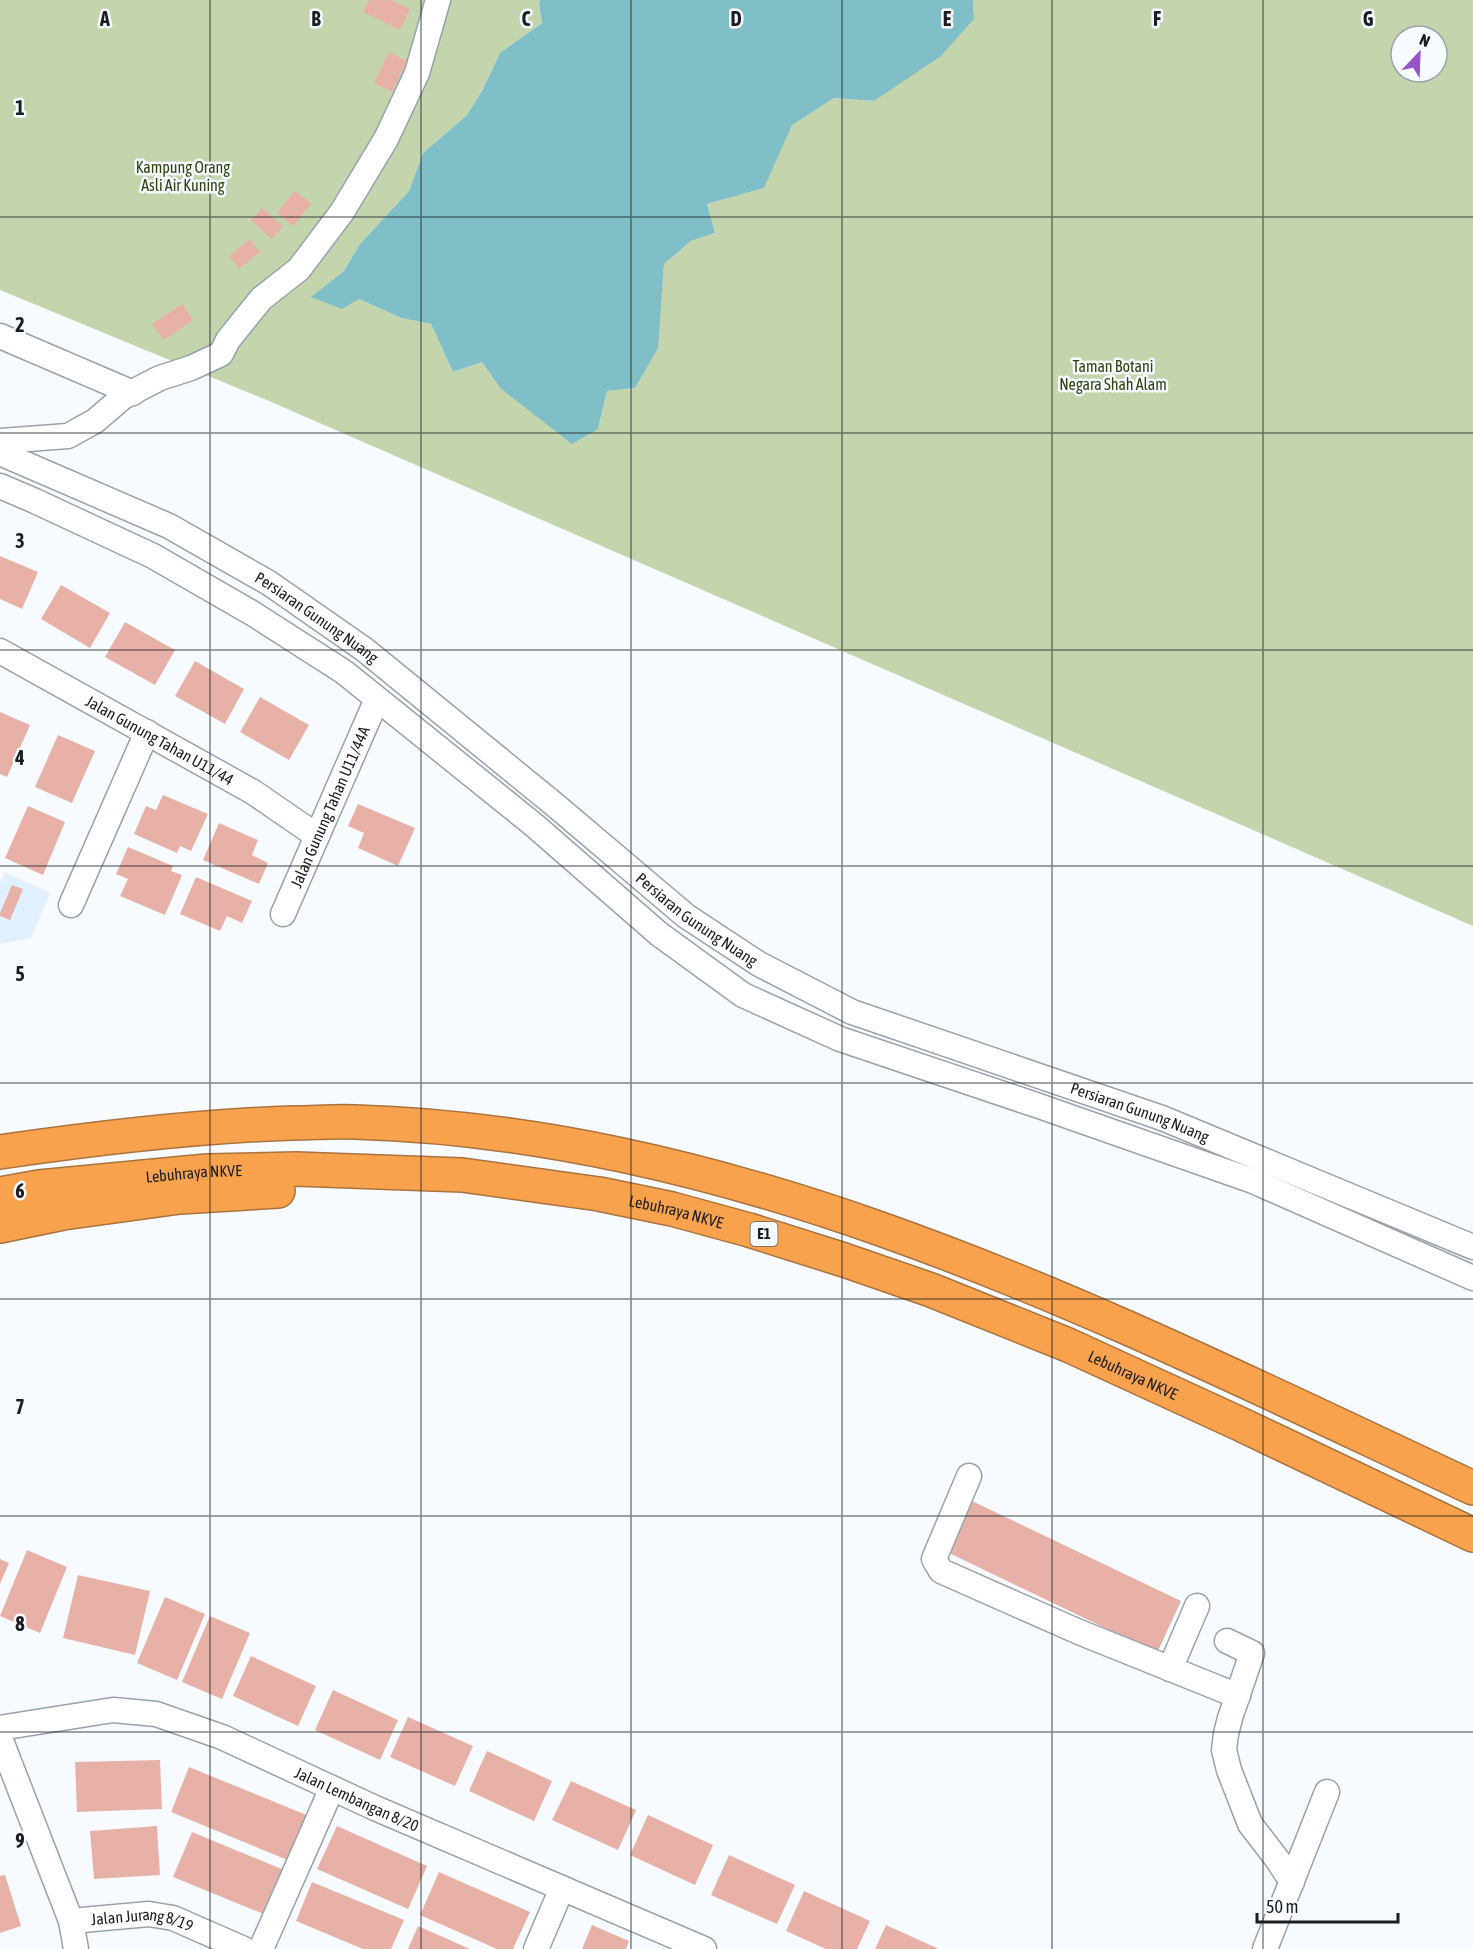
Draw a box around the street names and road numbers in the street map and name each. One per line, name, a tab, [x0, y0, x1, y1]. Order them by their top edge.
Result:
street label: Persiaran Gunung Nuang	[252, 568, 382, 667]
street label: Jalan Gunung Tahan U11/44	[83, 692, 237, 788]
street label: Jalan Gunung Tahan U11/44A	[287, 723, 373, 890]
street label: Persiaran Gunung Nuang	[633, 869, 761, 971]
street label: Persiaran Gunung Nuang	[1068, 1078, 1212, 1147]
street label: Lebuhraya NKVE	[145, 1161, 242, 1186]
street label: Lebuhraya NKVE	[627, 1191, 726, 1232]
road number: E1	[750, 1222, 777, 1246]
street label: Lebuhraya NKVE	[1085, 1347, 1181, 1403]
street label: Jalan Lembangan 8/20	[292, 1763, 422, 1835]
street label: Jalan Jurang 8/19	[90, 1905, 196, 1935]

